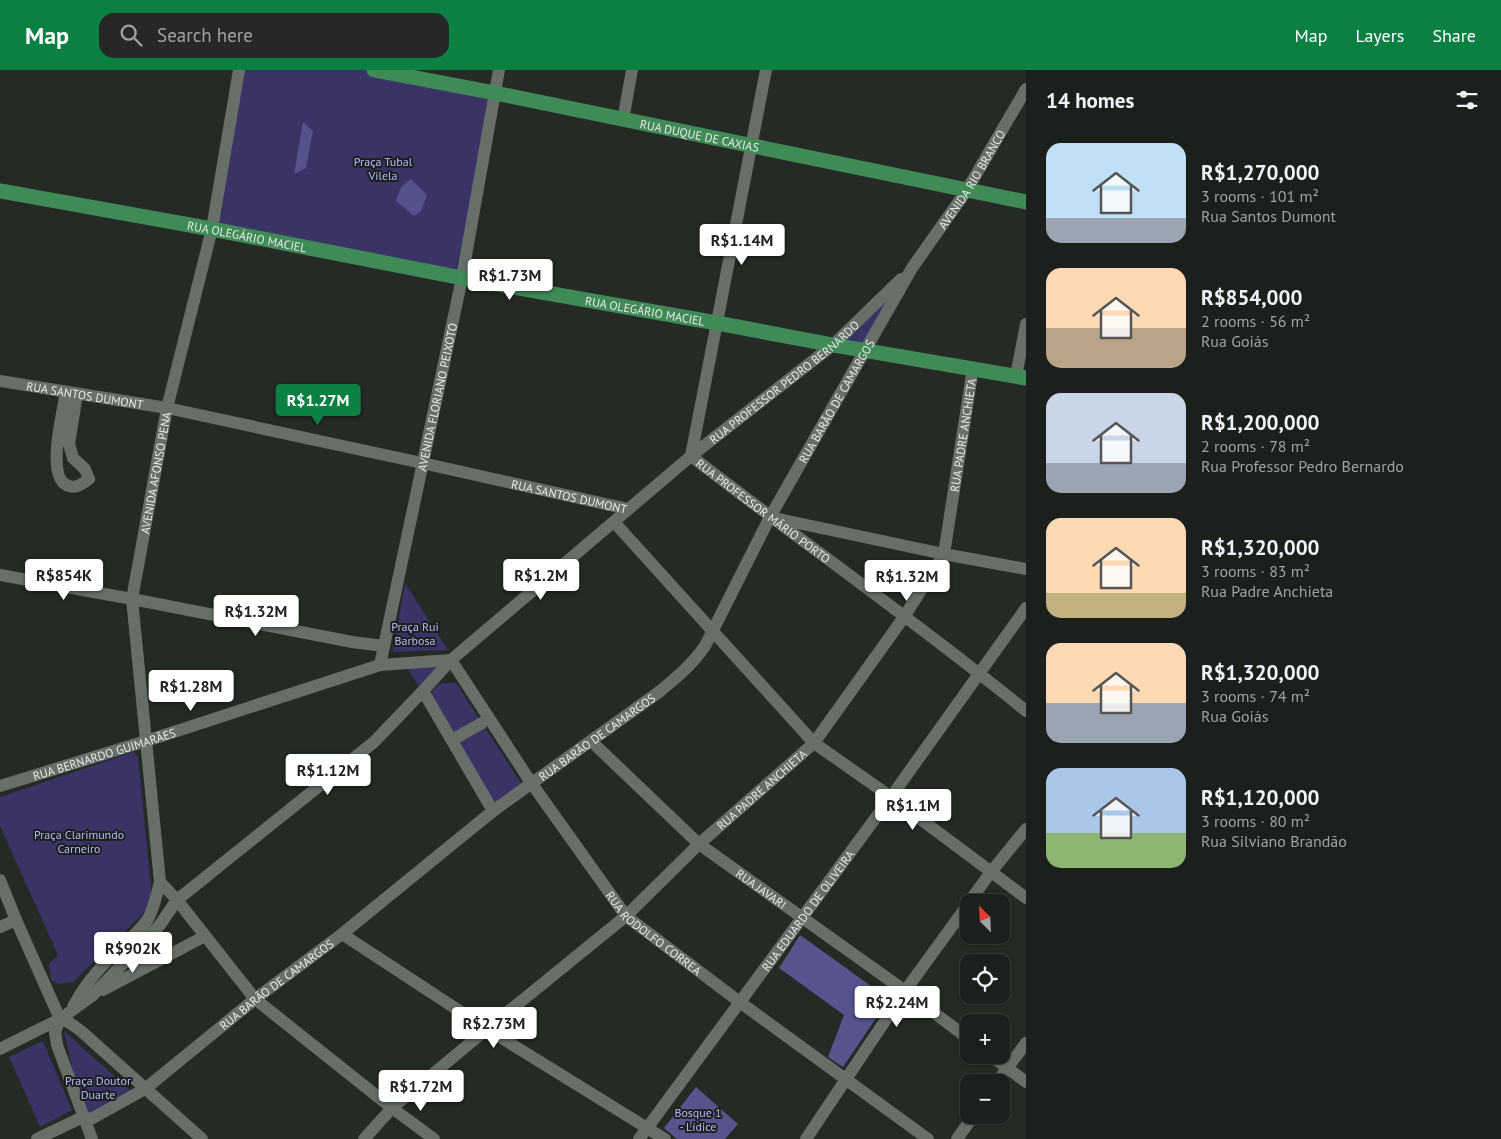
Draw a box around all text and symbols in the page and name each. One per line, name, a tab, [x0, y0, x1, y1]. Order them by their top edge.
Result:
search box	[99, 13, 449, 58]
text: Map	[25, 20, 69, 51]
icon: search	[117, 21, 145, 49]
text: Search here	[157, 23, 253, 47]
text: Map	[1295, 24, 1327, 47]
text: Layers	[1355, 24, 1404, 47]
text: Share	[1432, 24, 1476, 47]
icon: filters	[1453, 86, 1481, 114]
text: 14 homes	[1046, 87, 1134, 114]
street label: RUA DUQUE DE CAXIAS	[639, 115, 760, 155]
street label: AVENIDA RIO BRANCO	[934, 127, 1008, 232]
park label: Praça Tubal Vilela	[354, 154, 413, 183]
text: R$1,270,000	[1201, 159, 1319, 186]
icon: home	[1086, 163, 1146, 223]
text: 3 rooms · 101 m²	[1201, 186, 1319, 206]
text: Rua Santos Dumont	[1201, 206, 1336, 226]
street label: RUA OLEGÁRIO MACIEL	[186, 217, 308, 255]
pin: R$1.14M	[696, 224, 788, 266]
text: R$1.14M	[711, 230, 773, 250]
pin: R$1.73M	[464, 258, 556, 301]
text: R$1.73M	[479, 265, 541, 285]
text: R$854,000	[1201, 284, 1302, 311]
icon: home	[1086, 288, 1146, 348]
street label: RUA OLEGÁRIO MACIEL	[584, 292, 706, 328]
text: 2 rooms · 56 m²	[1201, 311, 1310, 331]
street label: RUA PROFESSOR PEDRO BERNARDO	[706, 317, 862, 447]
street label: AVENIDA FLORIANO PEIXOTO	[414, 321, 460, 472]
text: Rua Goiás	[1201, 331, 1269, 351]
street label: RUA BARÃO DE CAMARGOS	[795, 337, 877, 466]
street label: RUA PADRE ANCHIETA	[946, 377, 979, 493]
street label: RUA SANTOS DUMONT	[25, 378, 145, 412]
pin: R$1.27M	[272, 384, 364, 426]
text: R$1.27M	[287, 390, 349, 410]
text: R$1,200,000	[1201, 409, 1319, 436]
street label: AVENIDA AFONSO PENA	[137, 410, 174, 535]
icon: home	[1086, 413, 1146, 473]
text: 2 rooms · 78 m²	[1201, 436, 1310, 456]
street label: RUA PROFESSOR MÁRIO PORTO	[693, 455, 834, 566]
text: Rua Professor Pedro Bernardo	[1201, 456, 1404, 476]
street label: RUA SANTOS DUMONT	[510, 476, 629, 516]
text: R$1,320,000	[1201, 534, 1319, 561]
icon: home	[1086, 538, 1146, 598]
pin: R$854K	[23, 558, 105, 601]
pin: R$1.2M	[500, 558, 582, 601]
pin: R$1.32M	[861, 560, 953, 602]
text: 3 rooms · 83 m²	[1201, 561, 1310, 581]
text: R$854K	[36, 565, 92, 585]
text: R$1.2M	[514, 565, 568, 585]
text: R$1.32M	[876, 566, 938, 586]
text: Rua Padre Anchieta	[1201, 581, 1333, 601]
pin: R$1.32M	[210, 594, 302, 637]
text: R$1.32M	[225, 601, 287, 621]
park label: Praça Rui Barbosa	[391, 619, 439, 648]
text: R$1,320,000	[1201, 659, 1319, 686]
icon: home	[1086, 663, 1146, 723]
pin: R$1.28M	[145, 670, 237, 712]
text: R$1.28M	[160, 676, 222, 696]
text: 3 rooms · 74 m²	[1201, 686, 1310, 706]
street label: RUA BARÃO DE CAMARGOS	[535, 690, 658, 784]
text: Rua Goiás	[1201, 706, 1269, 726]
street label: RUA BERNARDO GUIMARÃES	[31, 724, 177, 783]
street label: RUA PADRE ANCHIETA	[713, 746, 809, 833]
pin: R$1.12M	[282, 754, 374, 796]
text: R$1.12M	[297, 760, 359, 780]
text: R$1,120,000	[1201, 784, 1319, 811]
pin: R$1.1M	[872, 788, 954, 831]
icon: home	[1086, 788, 1146, 848]
text: R$1.1M	[886, 795, 940, 815]
text: 3 rooms · 80 m²	[1201, 811, 1310, 831]
park label: Praça Clarimundo Carneiro	[34, 827, 124, 856]
text: Rua Silviano Brandão	[1201, 831, 1347, 851]
street label: RUA EDUARDO DE OLIVEIRA	[758, 847, 857, 974]
street label: RUA JAVARI	[733, 865, 790, 912]
street label: RUA RODOLFO CORREA	[603, 888, 705, 978]
north arrow	[960, 894, 1010, 944]
map controls	[960, 894, 1010, 1124]
pin: R$902K	[92, 932, 174, 974]
street label: RUA BARÃO DE CAMARGOS	[216, 936, 336, 1033]
text: R$902K	[105, 938, 161, 958]
button: locate	[960, 954, 1010, 1004]
pin: R$2.24M	[851, 986, 943, 1028]
text: R$2.24M	[866, 992, 928, 1012]
pin: R$2.73M	[448, 1006, 540, 1049]
text: R$2.73M	[463, 1013, 525, 1033]
button: +	[960, 1014, 1010, 1064]
pin: R$1.72M	[375, 1070, 467, 1112]
park label: Praça Doutor Duarte	[65, 1073, 131, 1102]
button: −	[960, 1074, 1010, 1124]
text: R$1.72M	[390, 1076, 452, 1096]
park label: Bosque 1 - Lídice	[674, 1105, 722, 1134]

